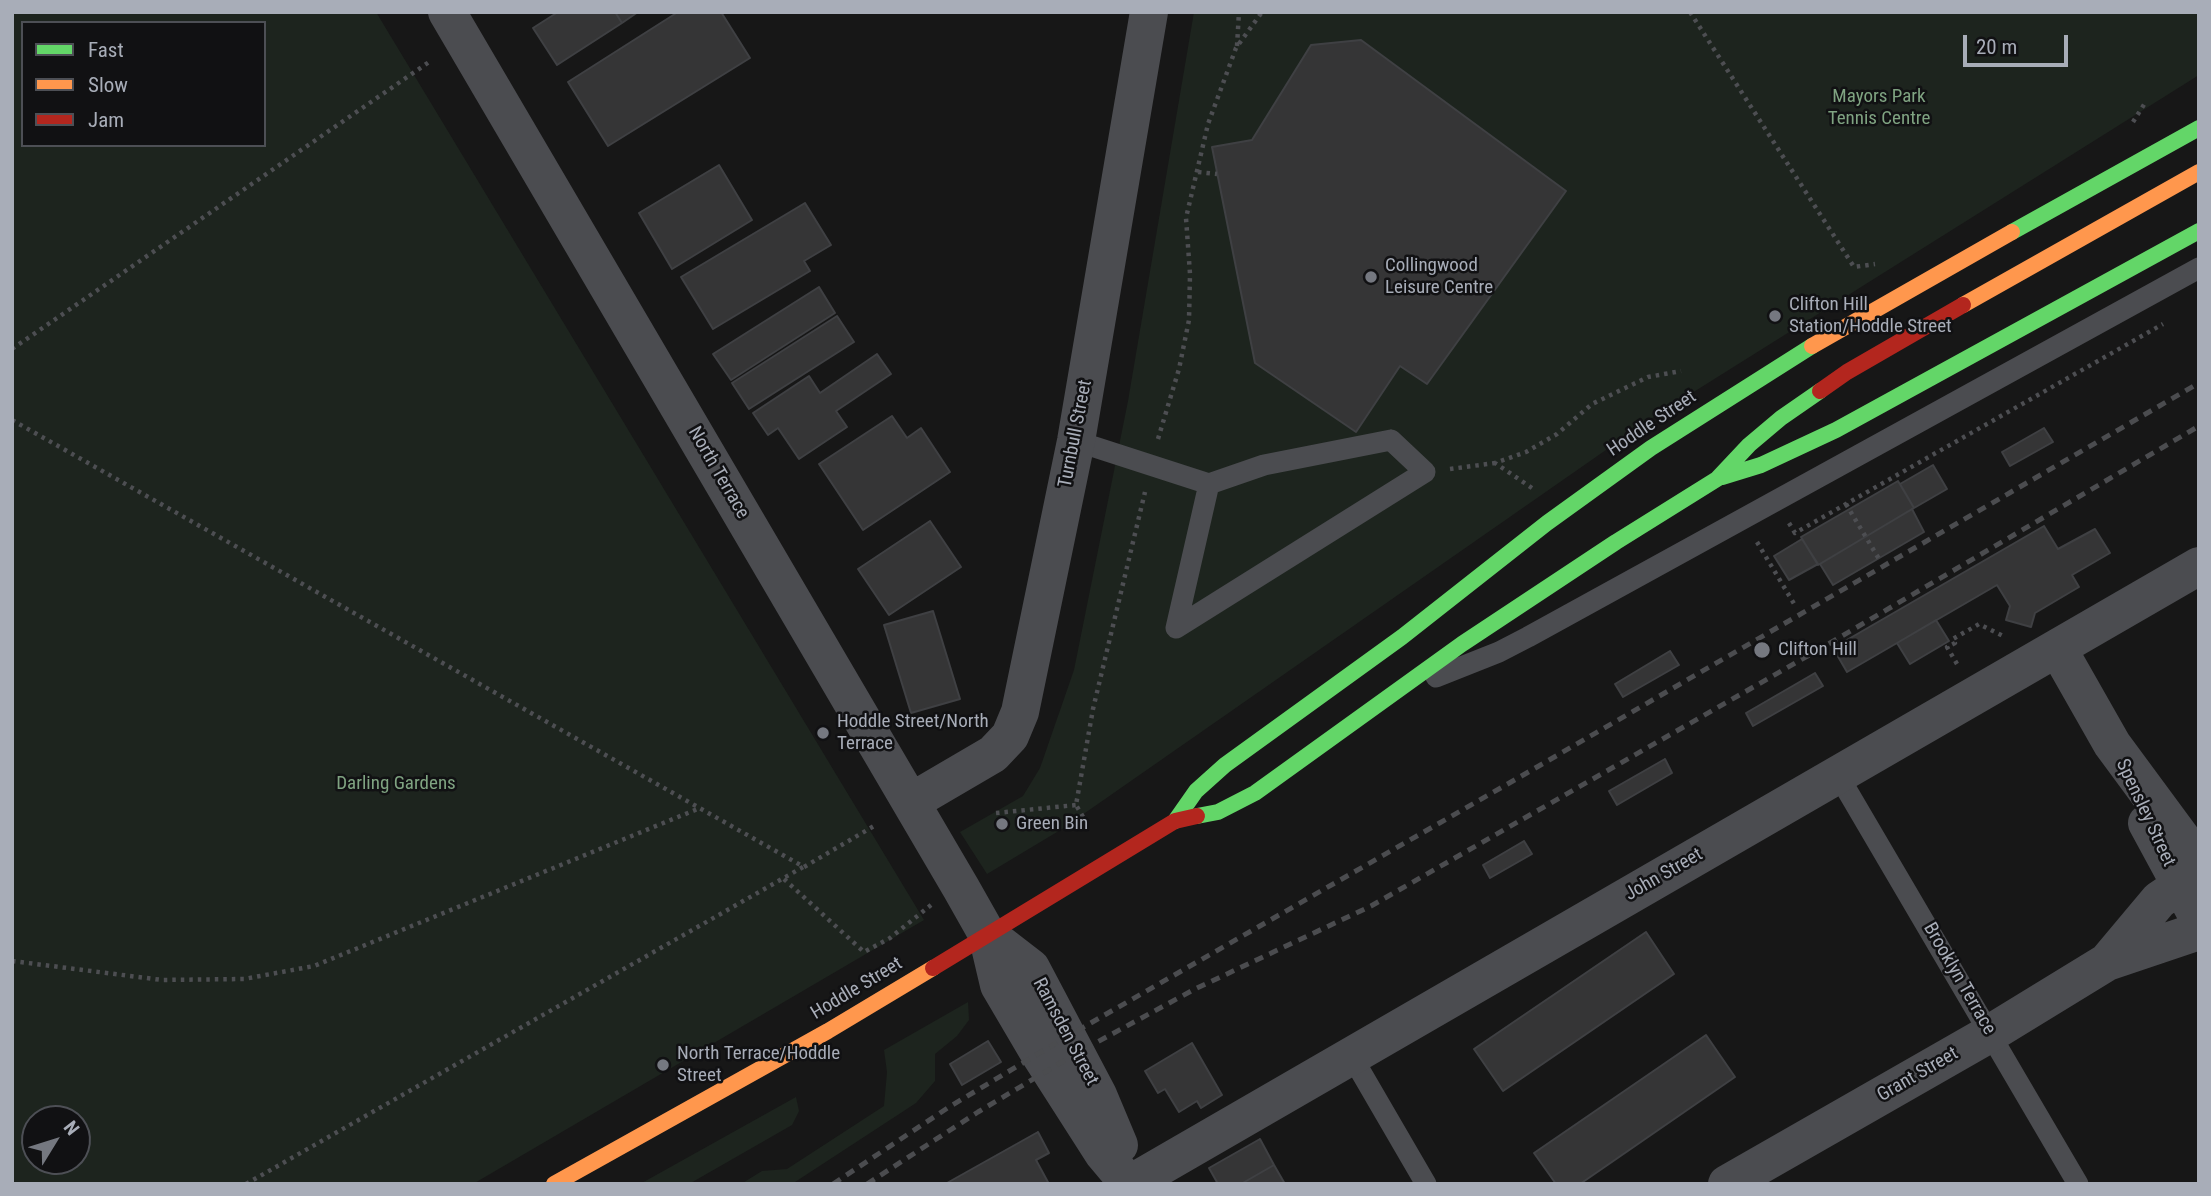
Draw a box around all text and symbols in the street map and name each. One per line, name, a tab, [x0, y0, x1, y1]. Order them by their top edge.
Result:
legend	[21, 21, 266, 147]
scale bar	[1966, 21, 2071, 65]
text: 20 m	[1976, 35, 2017, 59]
text: Fast	[88, 38, 124, 62]
text: Slow	[88, 73, 128, 97]
park label: Mayors Park Tennis Centre	[1828, 86, 1930, 130]
text: Jam	[88, 108, 124, 132]
place label: Collingwood Leisure Centre	[1385, 255, 1493, 299]
marker: Collingwood Leisure Centre	[1363, 269, 1379, 285]
place label: Clifton Hill Station/Hoddle Street	[1789, 294, 1952, 338]
marker: Clifton Hill Station/Hoddle Street	[1767, 308, 1783, 324]
street label: Turnbull Street	[1054, 378, 1098, 490]
street label: Hoddle Street	[1603, 386, 1701, 462]
street label: North Terrace	[682, 423, 754, 523]
place label: Clifton Hill	[1778, 639, 1857, 661]
marker: Clifton Hill	[1752, 640, 1772, 660]
place label: Hoddle Street/North Terrace	[837, 711, 989, 755]
marker: Hoddle Street/North Terrace	[815, 725, 831, 741]
street label: Spensley Street	[2110, 756, 2180, 870]
park label: Darling Gardens	[336, 773, 456, 795]
place label: Green Bin	[1016, 813, 1088, 835]
marker: Green Bin	[994, 816, 1010, 832]
street label: John Street	[1621, 844, 1707, 906]
street label: Brooklyn Terrace	[1918, 919, 2000, 1039]
street label: Hoddle Street	[807, 953, 907, 1025]
street label: Ramsden Street	[1027, 974, 1103, 1090]
place label: North Terrace/Hoddle Street	[677, 1043, 840, 1087]
street label: Grant Street	[1874, 1043, 1962, 1107]
marker: North Terrace/Hoddle Street	[655, 1057, 671, 1073]
north arrow	[21, 1105, 91, 1175]
text: N	[59, 1116, 84, 1140]

